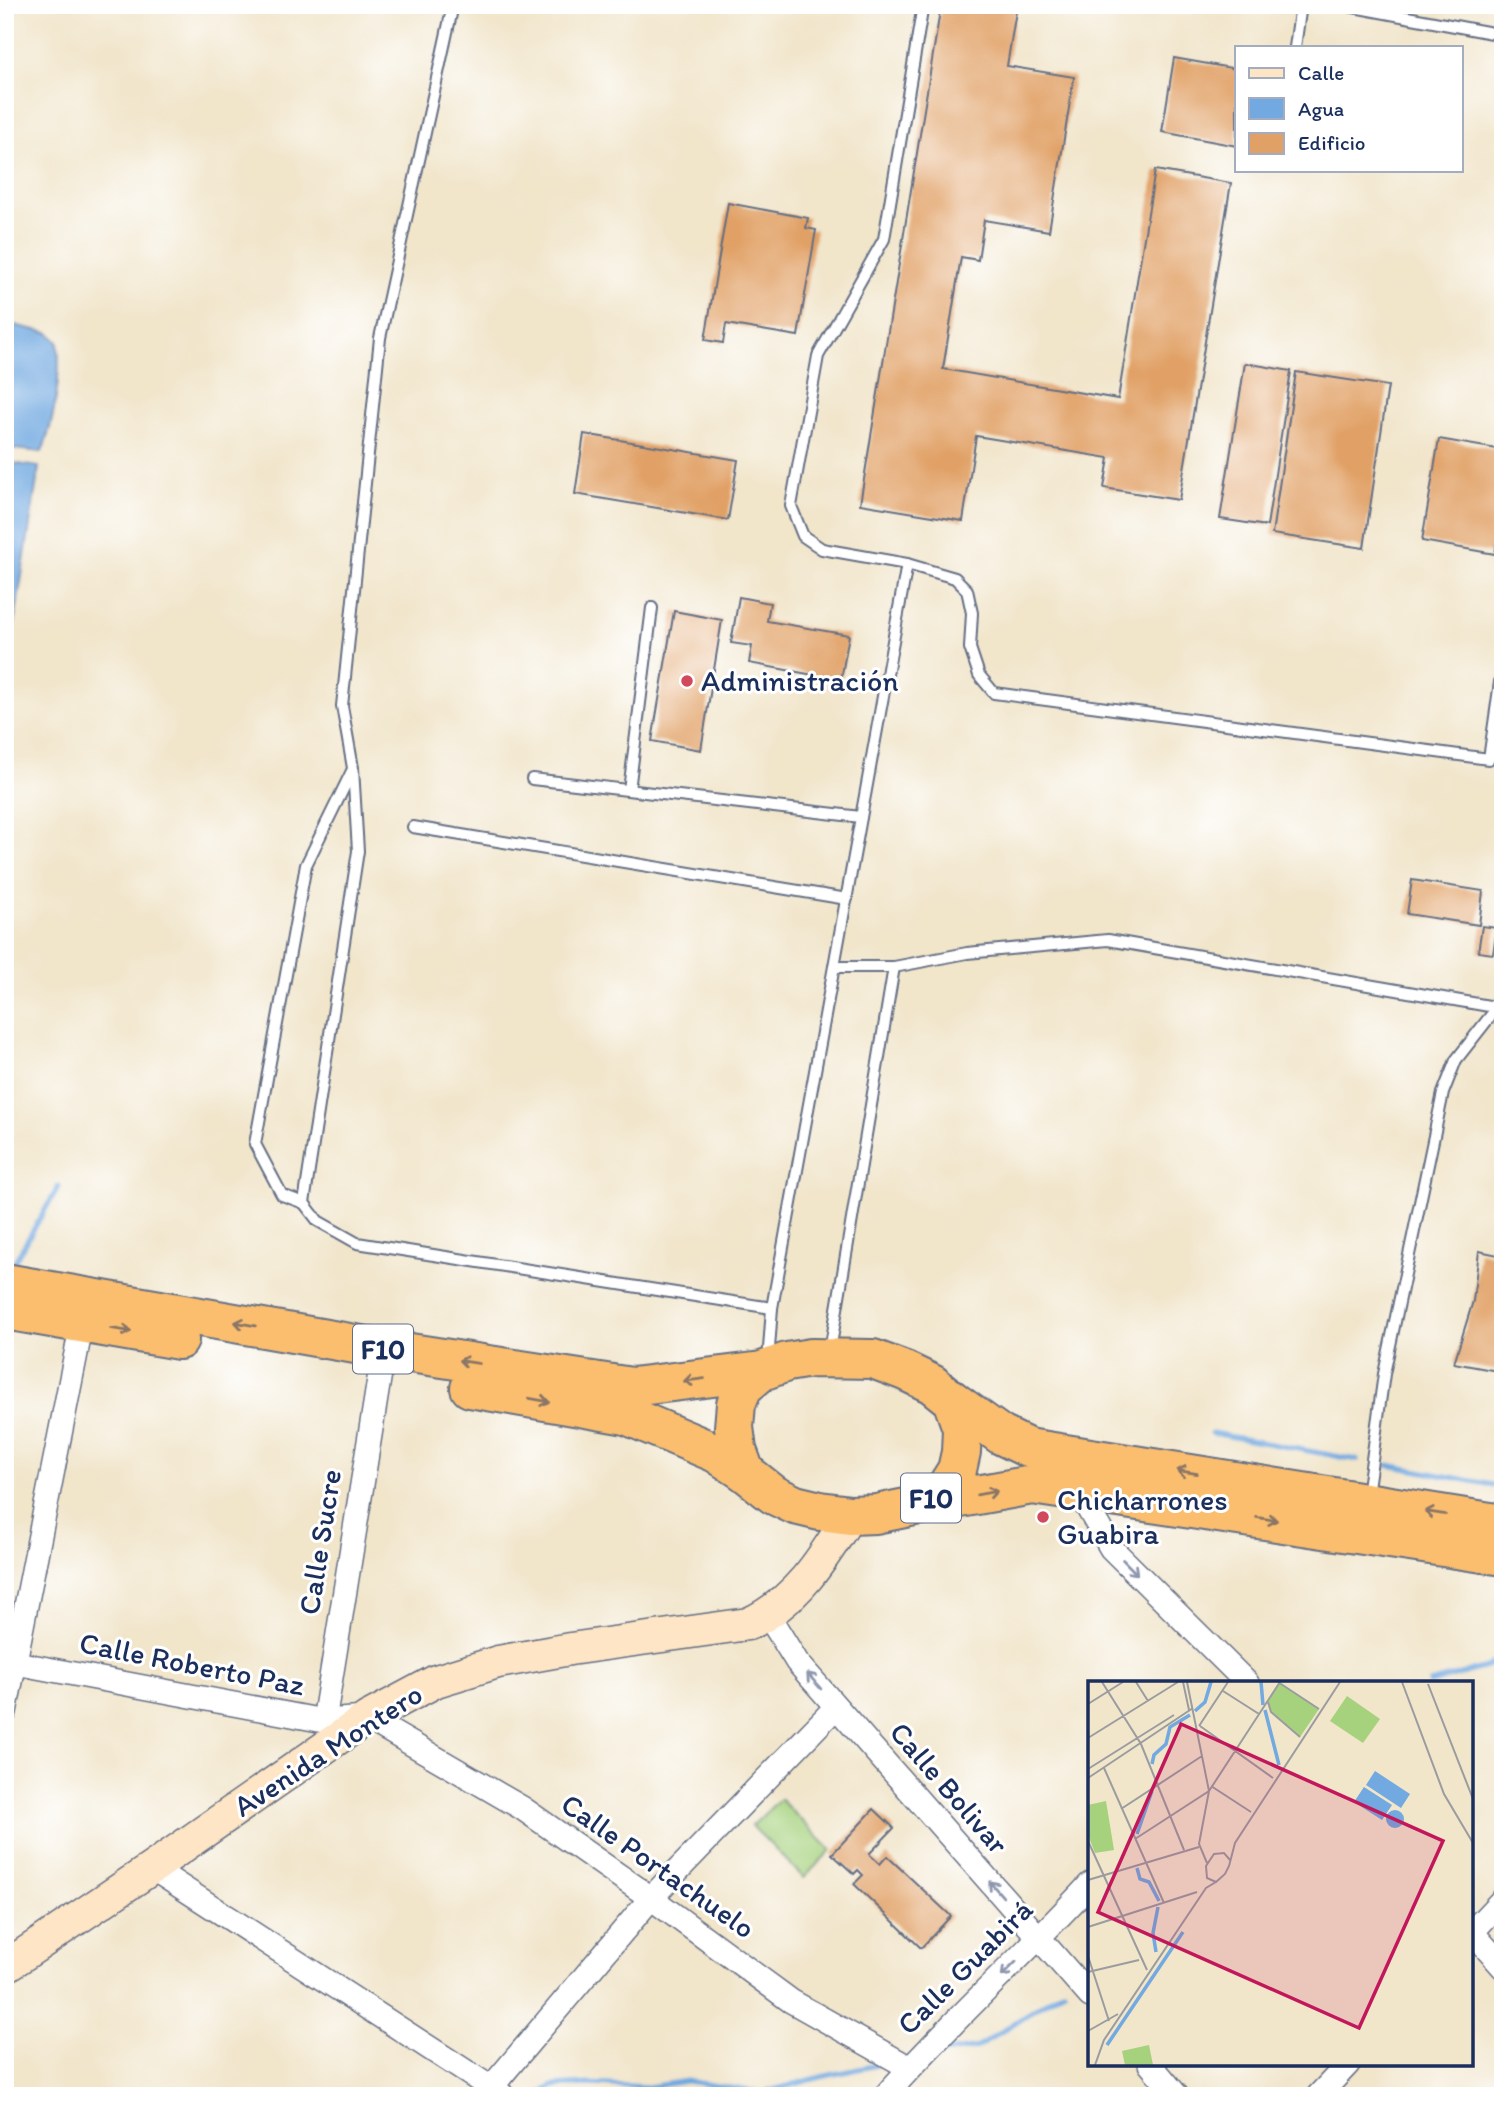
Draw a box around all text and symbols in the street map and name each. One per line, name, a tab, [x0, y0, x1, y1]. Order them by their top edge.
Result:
legend	[1235, 46, 1462, 172]
text: Calle	[1298, 60, 1344, 85]
text: Agua	[1298, 96, 1344, 121]
text: Edificio	[1298, 130, 1366, 155]
place label: Administración	[701, 662, 898, 699]
marker: Administración	[679, 673, 695, 689]
one-way arrow	[234, 1317, 257, 1330]
one-way arrow	[109, 1324, 132, 1337]
road number: F10	[353, 1324, 413, 1374]
one-way arrow	[458, 1355, 481, 1368]
one-way arrow	[684, 1374, 706, 1387]
one-way arrow	[527, 1394, 549, 1407]
one-way arrow	[1176, 1465, 1199, 1478]
street label: Calle Sucre	[290, 1467, 349, 1617]
road number: F10	[901, 1474, 961, 1522]
place label: Chicharrones Guabira	[1057, 1481, 1228, 1552]
one-way arrow	[976, 1486, 998, 1499]
one-way arrow	[1425, 1506, 1447, 1519]
marker: Chicharrones Guabira	[1035, 1509, 1051, 1525]
one-way arrow	[1255, 1513, 1278, 1526]
one-way arrow	[1121, 1558, 1138, 1575]
street label: Calle Roberto Paz	[76, 1624, 308, 1703]
one-way arrow	[806, 1673, 822, 1691]
street label: Avenida Montero	[226, 1675, 429, 1824]
inset map	[1088, 1681, 1473, 2066]
street label: Calle Bolivar	[882, 1714, 1017, 1862]
street label: Calle Portachuelo	[554, 1785, 762, 1946]
one-way arrow	[988, 1881, 1004, 1899]
street label: Calle Guabirá	[889, 1891, 1041, 2042]
one-way arrow	[1001, 1960, 1018, 1977]

